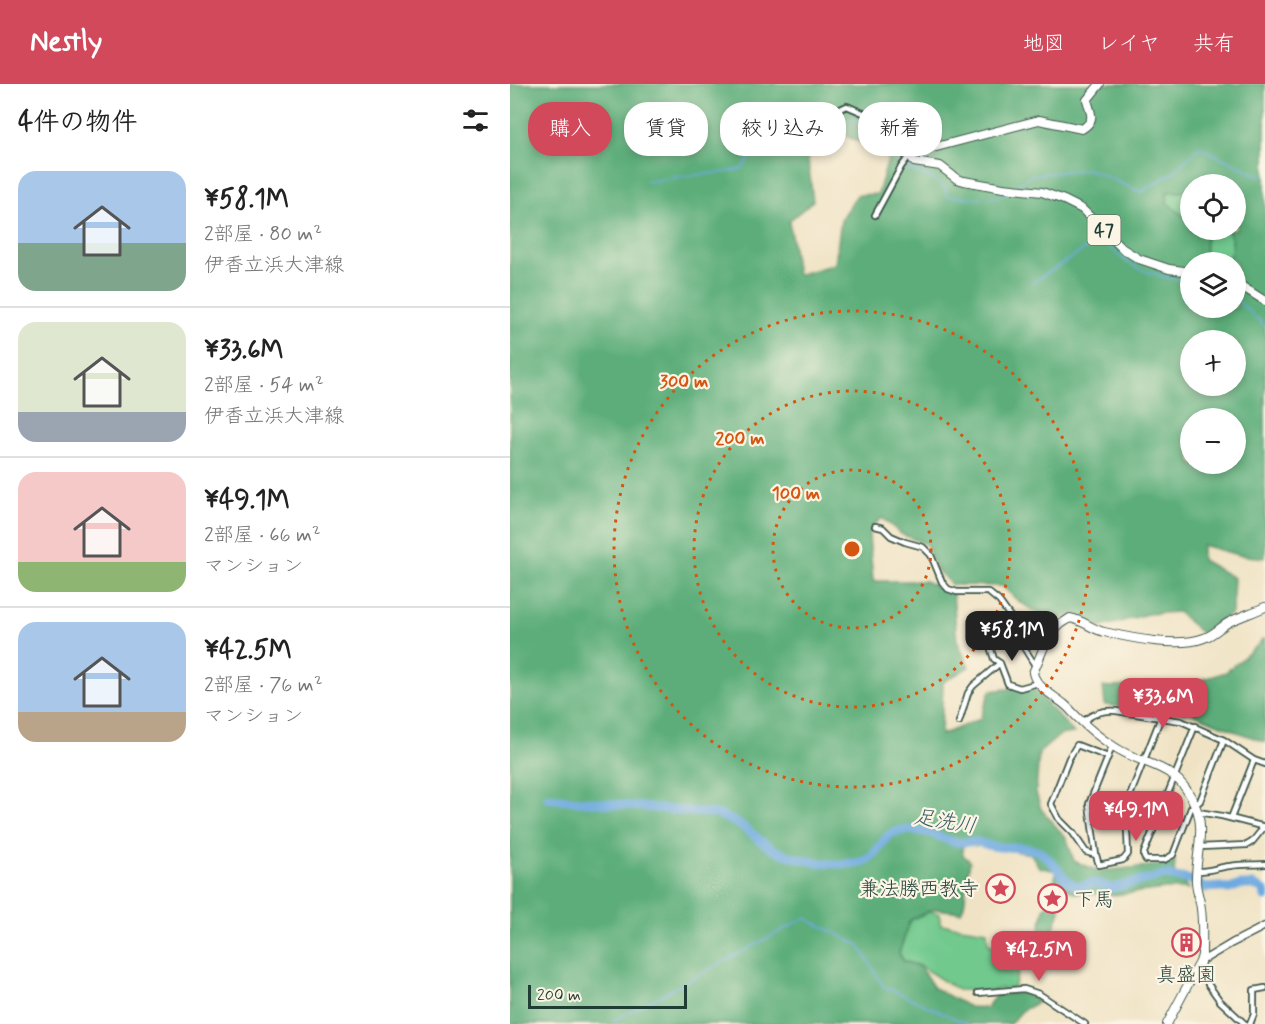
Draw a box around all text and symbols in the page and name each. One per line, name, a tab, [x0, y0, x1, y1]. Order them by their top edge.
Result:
text: Nestly	[30, 24, 102, 61]
text: 地図	[1023, 30, 1065, 58]
text: レイヤ	[1098, 30, 1160, 58]
text: 共有	[1193, 30, 1235, 58]
chip: 購入	[528, 102, 612, 156]
chip: 賃貸	[624, 102, 708, 156]
chip: 絞り込み	[720, 102, 846, 156]
chip: 新着	[858, 102, 942, 156]
icon: filters	[459, 104, 492, 137]
text: 4件の物件	[18, 106, 137, 140]
map controls	[1180, 174, 1246, 474]
button: locate	[1180, 174, 1246, 240]
text: ¥58.1M	[204, 183, 289, 217]
icon: home	[66, 195, 138, 267]
road number: 47	[1088, 215, 1120, 245]
text: 2部屋 · 80 m²	[204, 221, 322, 248]
text: 伊香立浜大津線	[204, 252, 344, 279]
button: layers	[1180, 252, 1246, 318]
button: +	[1180, 330, 1246, 396]
text: ¥33.6M	[204, 334, 283, 368]
icon: home	[66, 346, 138, 418]
text: 300 m	[660, 370, 708, 394]
text: 2部屋 · 54 m²	[204, 372, 324, 399]
text: 伊香立浜大津線	[204, 403, 344, 430]
button: −	[1180, 408, 1246, 474]
text: 200 m	[715, 427, 765, 451]
text: 100 m	[772, 482, 820, 506]
text: ¥49.1M	[204, 484, 289, 518]
icon: home	[66, 496, 138, 568]
text: 2部屋 · 66 m²	[204, 522, 321, 549]
centre of rings	[842, 539, 862, 559]
text: マンション	[204, 553, 303, 580]
pin: ¥58.1M	[963, 611, 1061, 662]
text: ¥58.1M	[979, 617, 1045, 644]
text: ¥42.5M	[204, 634, 292, 668]
icon: home	[66, 646, 138, 718]
text: 2部屋 · 76 m²	[204, 672, 323, 699]
pin: ¥33.6M	[1114, 678, 1212, 729]
text: ¥33.6M	[1133, 684, 1193, 711]
text: マンション	[204, 703, 303, 730]
pin: ¥49.1M	[1087, 791, 1185, 842]
text: ¥49.1M	[1103, 797, 1169, 824]
water label: 足洗川	[912, 803, 978, 841]
place icon: 兼法勝西教寺	[984, 872, 1016, 904]
place label: 兼法勝西教寺	[859, 876, 979, 903]
place icon: 下馬	[1037, 883, 1069, 915]
place label: 下馬	[1074, 887, 1114, 914]
building icon: 真盛園	[1170, 927, 1202, 959]
pin: ¥42.5M	[990, 931, 1088, 982]
text: ¥42.5M	[1005, 937, 1073, 964]
place label: 真盛園	[1156, 962, 1216, 989]
scale bar	[528, 982, 687, 1010]
text: 200 m	[537, 985, 581, 1006]

